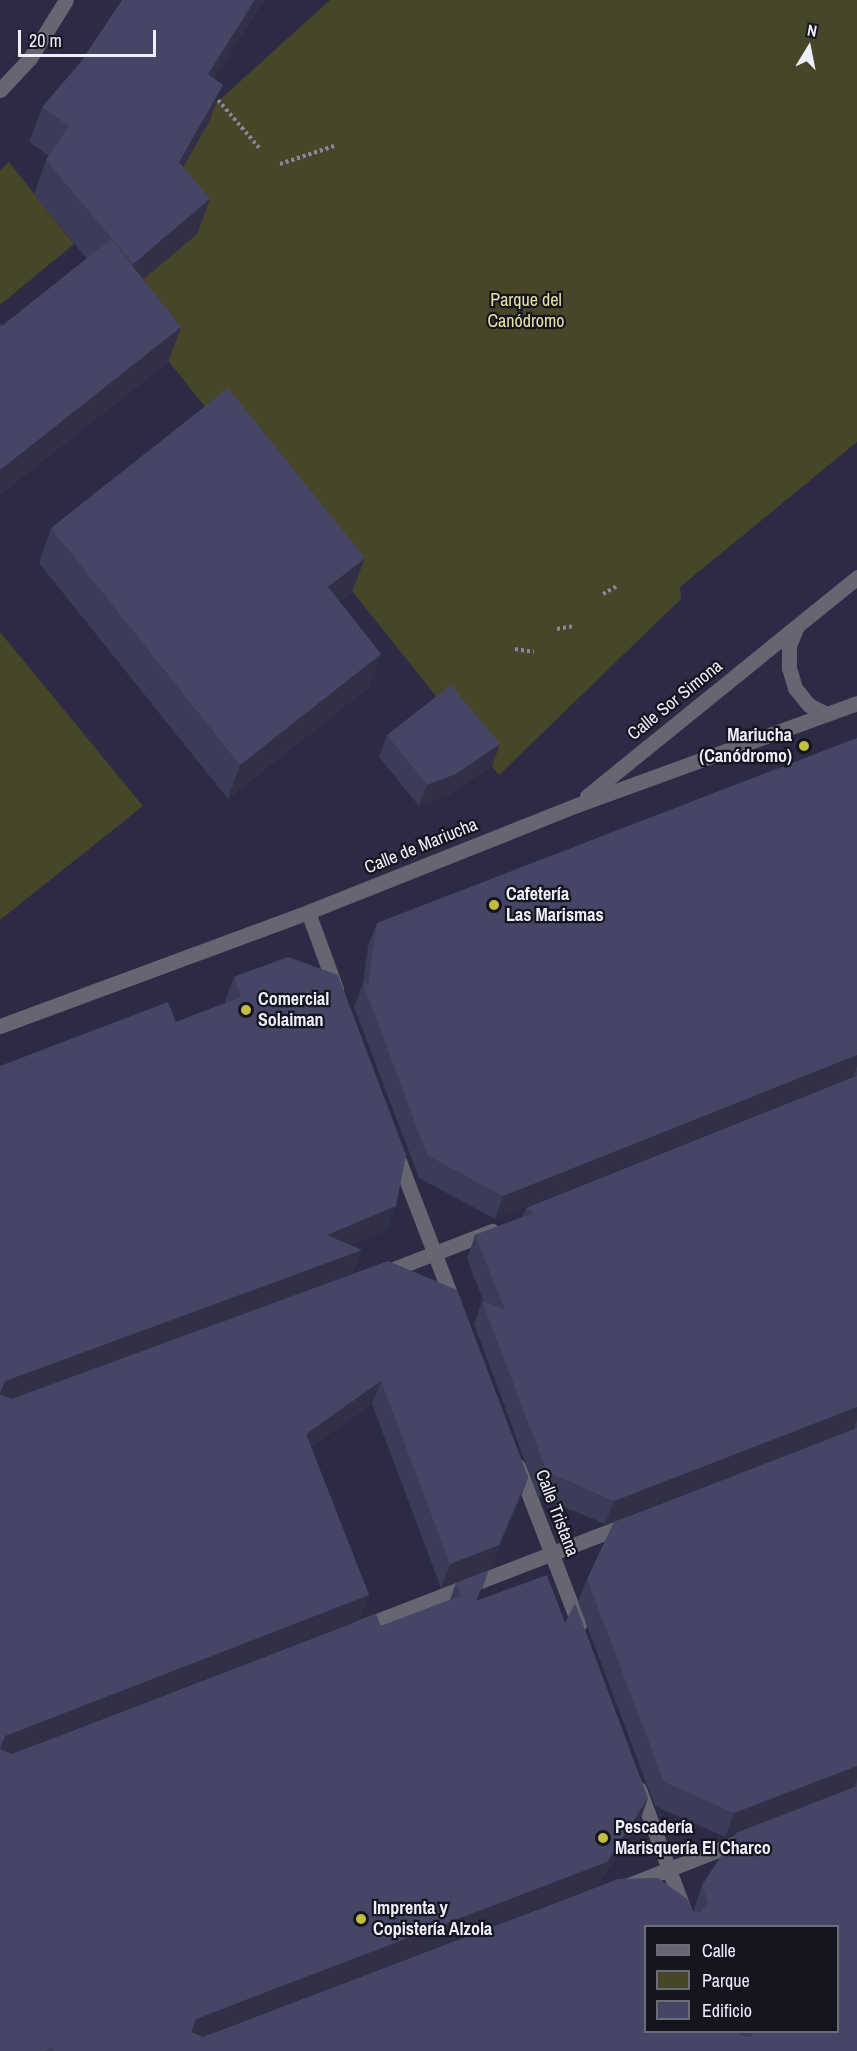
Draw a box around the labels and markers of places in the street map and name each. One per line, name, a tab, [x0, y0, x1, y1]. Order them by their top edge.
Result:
place label: Mariucha (Canódromo)	[699, 725, 792, 768]
marker: Mariucha (Canódromo)	[797, 739, 811, 753]
place label: Cafetería Las Marismas	[506, 884, 604, 926]
marker: Cafetería Las Marismas	[487, 898, 501, 912]
place label: Comercial Solaiman	[258, 989, 329, 1032]
marker: Comercial Solaiman	[239, 1003, 253, 1017]
place label: Pescadería Marisquería El Charco	[615, 1817, 771, 1860]
marker: Pescadería Marisquería El Charco	[596, 1831, 610, 1845]
place label: Imprenta y Copistería Alzola	[373, 1898, 493, 1940]
marker: Imprenta y Copistería Alzola	[354, 1912, 368, 1926]

